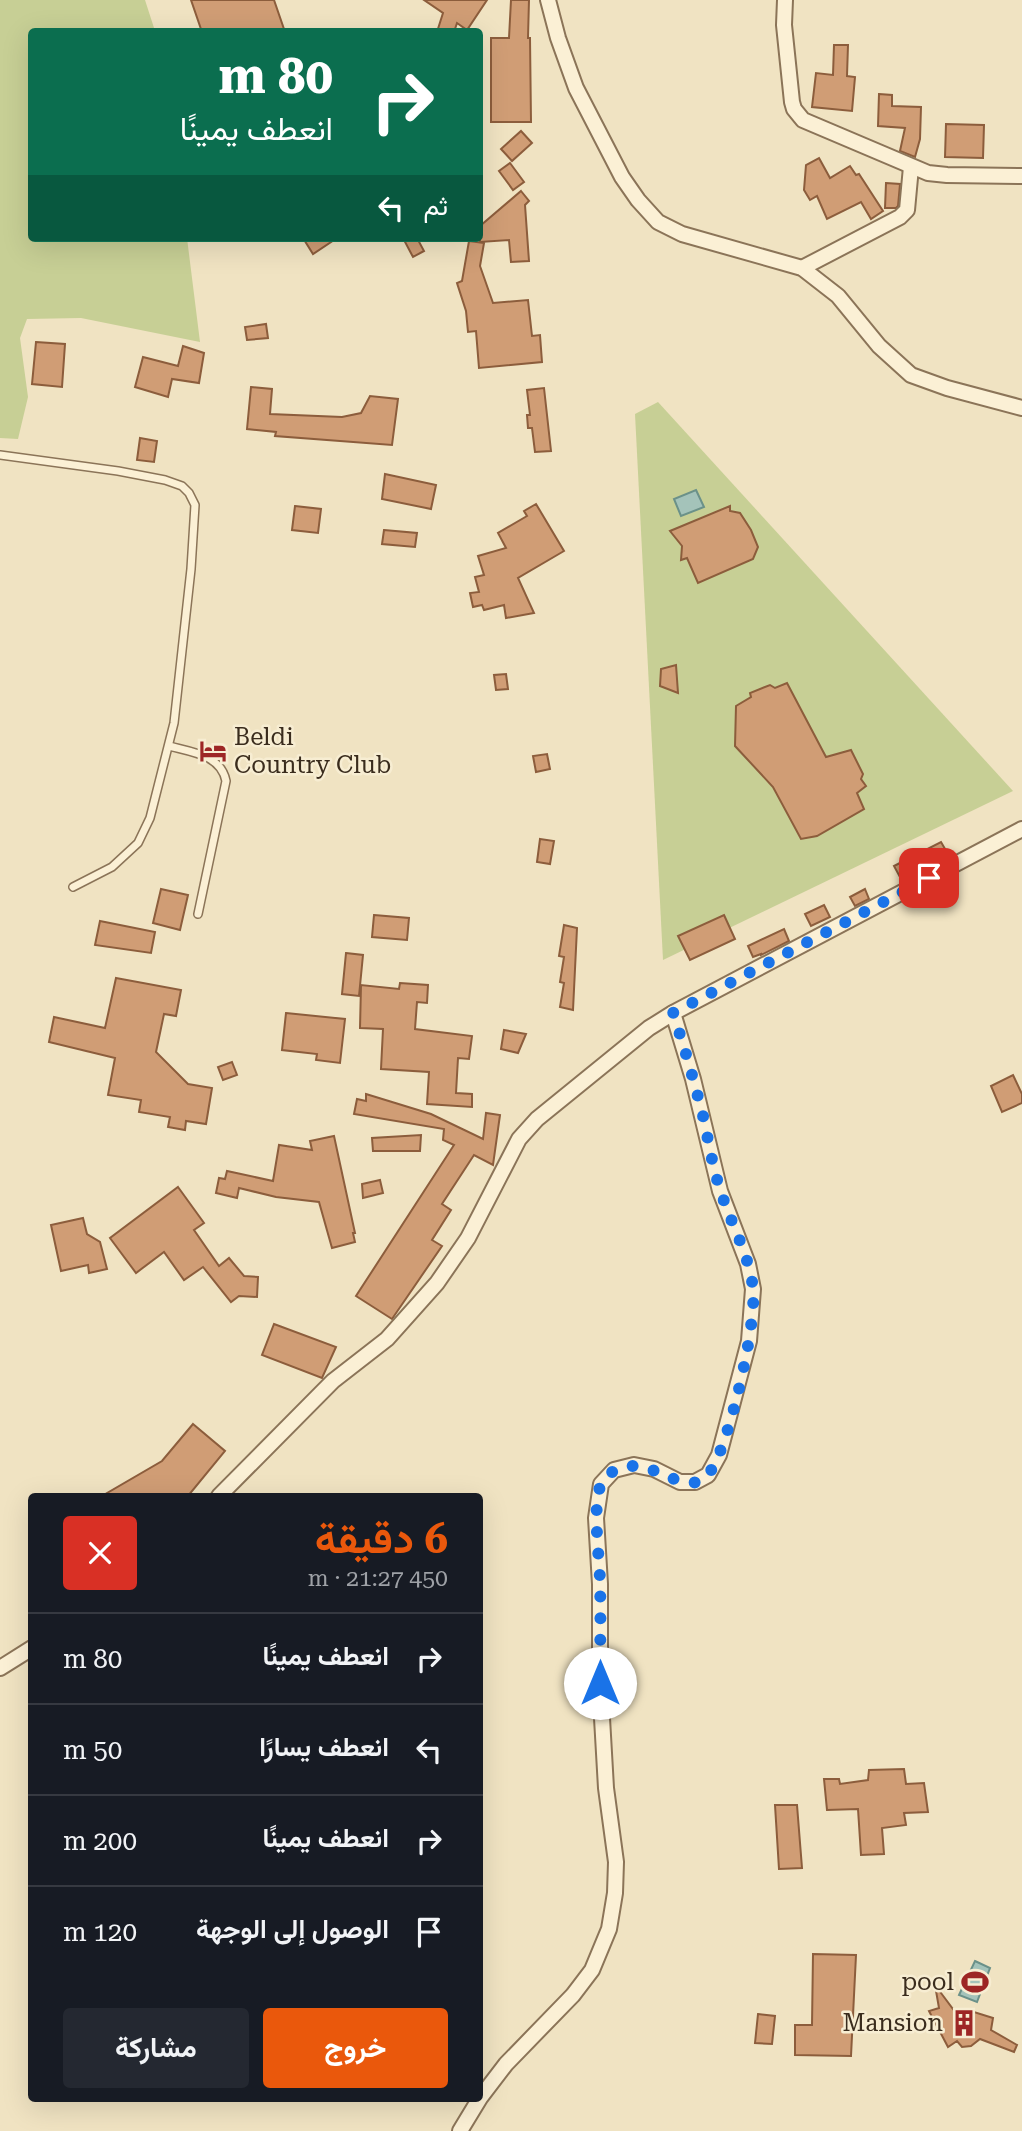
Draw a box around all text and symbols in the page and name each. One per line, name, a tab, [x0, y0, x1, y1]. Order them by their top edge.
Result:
text: 80 m	[218, 48, 333, 105]
icon: right	[357, 56, 448, 147]
text: انعطف يمينًا	[180, 110, 333, 148]
icon: left	[372, 189, 410, 227]
text: ثم	[424, 191, 448, 221]
place label: Beldi Country Club	[234, 723, 391, 779]
hotel icon: Beldi Country Club	[198, 736, 228, 766]
pin	[899, 848, 959, 908]
icon: arrive	[910, 859, 948, 897]
text: 6 دقيقة	[315, 1514, 448, 1563]
button: close	[63, 1516, 137, 1590]
text: 450 m · 21:27	[308, 1565, 448, 1592]
icon: right	[410, 1640, 448, 1678]
text: انعطف يمينًا	[263, 1641, 389, 1671]
text: 80 m	[63, 1644, 122, 1674]
position arrow	[563, 1646, 637, 1720]
icon: left	[410, 1731, 448, 1769]
text: انعطف يسارًا	[259, 1732, 389, 1762]
text: 50 m	[63, 1735, 122, 1765]
icon: right	[410, 1822, 448, 1860]
text: انعطف يمينًا	[263, 1823, 389, 1853]
text: 200 m	[63, 1826, 137, 1856]
icon: arrive	[410, 1913, 448, 1951]
text: الوصول إلى الوجهة	[196, 1914, 389, 1944]
text: 120 m	[63, 1917, 137, 1947]
sports icon: pool	[960, 1967, 990, 1997]
place label: pool	[901, 1968, 954, 1996]
button: مشاركة	[63, 2008, 249, 2088]
button: خروج	[263, 2008, 448, 2088]
building icon: Mansion	[949, 2008, 979, 2038]
place label: Mansion	[843, 2009, 943, 2037]

